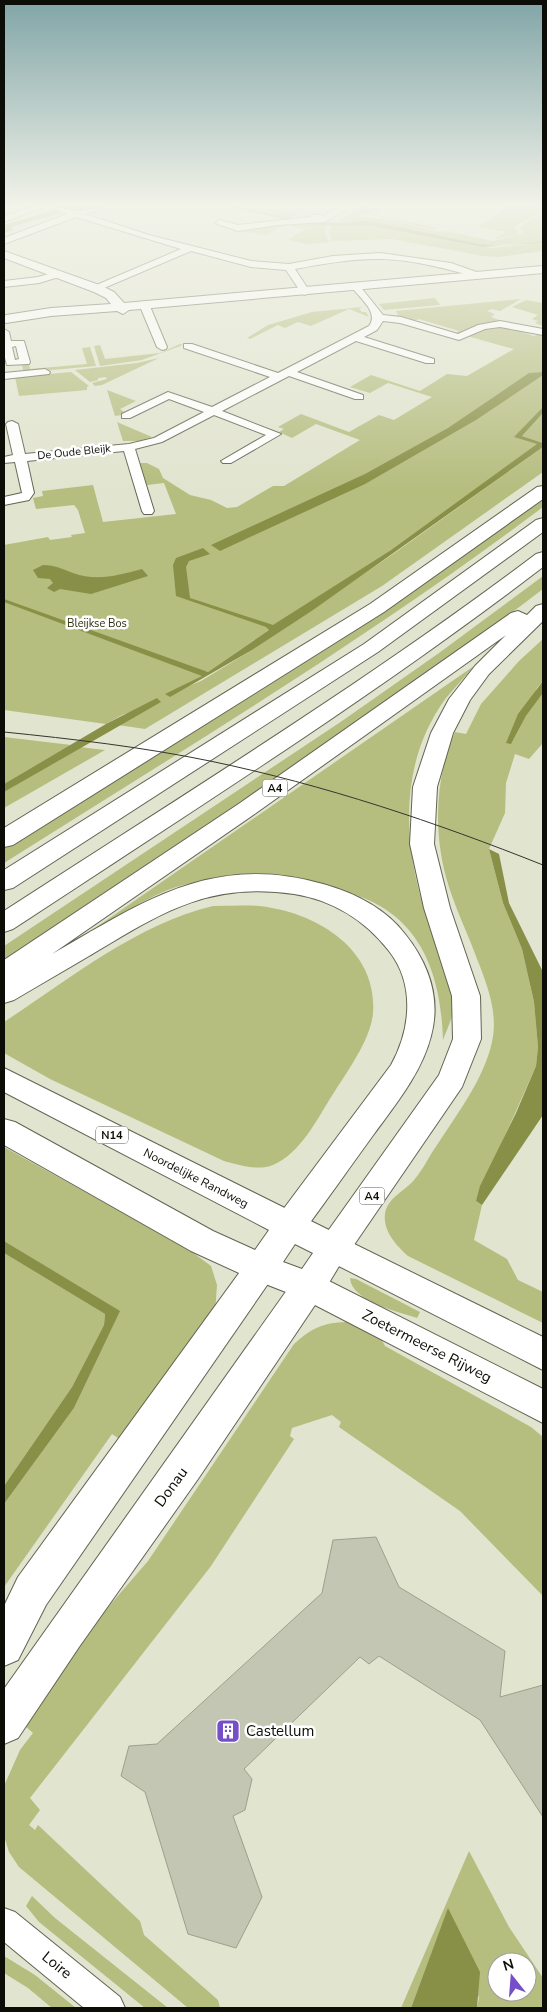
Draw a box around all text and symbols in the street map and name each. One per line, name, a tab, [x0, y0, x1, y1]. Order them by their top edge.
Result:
street label: De Oude Bleijk	[37, 441, 112, 463]
park label: Bleijkse Bos	[67, 616, 127, 631]
road number: A4	[262, 780, 288, 796]
road number: N14	[96, 1126, 128, 1144]
street label: Noordelijke Randweg	[141, 1145, 251, 1211]
road number: A4	[360, 1188, 384, 1204]
street label: Zoetermeerse Rijweg	[359, 1305, 495, 1387]
street label: Donau	[150, 1463, 192, 1511]
building icon: Castellum	[215, 1718, 241, 1744]
place label: Castellum	[246, 1721, 314, 1741]
street label: Loire	[38, 1947, 76, 1983]
north arrow	[487, 1952, 537, 2002]
text: N	[501, 1954, 516, 1976]

